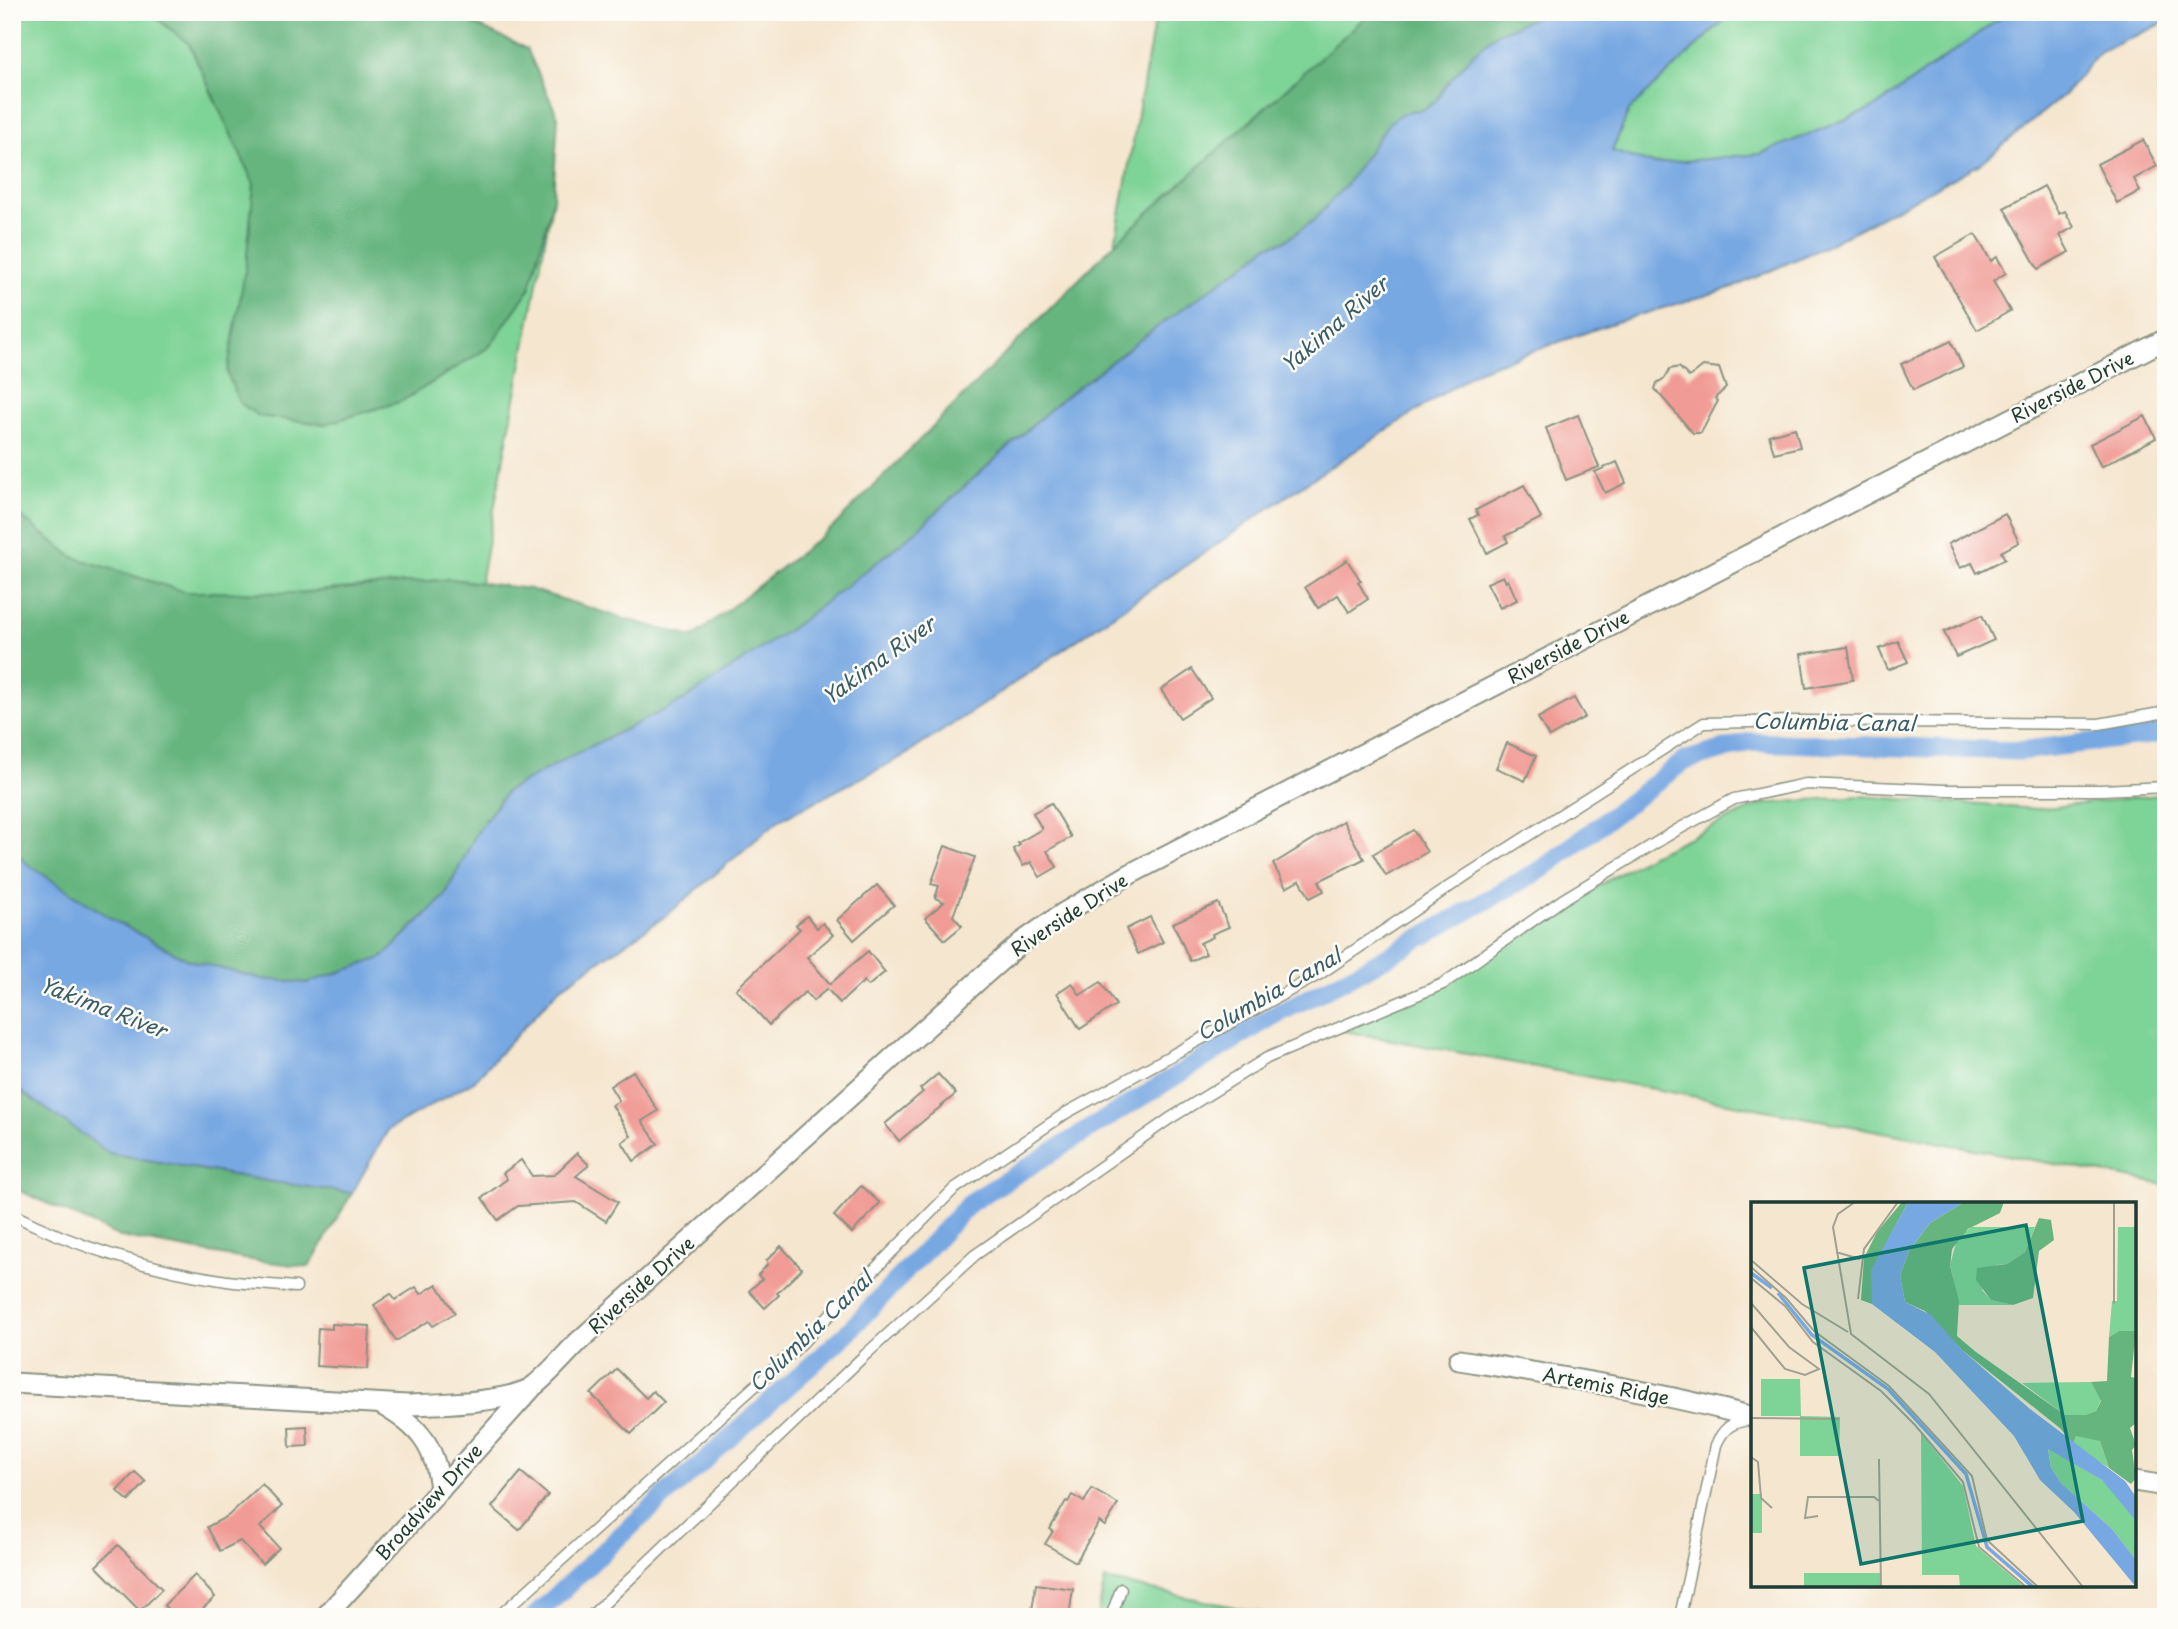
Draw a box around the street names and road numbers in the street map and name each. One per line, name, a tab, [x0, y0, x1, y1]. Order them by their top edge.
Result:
street label: Riverside Drive	[2005, 343, 2138, 429]
street label: Riverside Drive	[1502, 602, 1634, 690]
street label: Riverside Drive	[1004, 866, 1133, 963]
street label: Riverside Drive	[581, 1229, 700, 1340]
street label: Artemis Ridge	[1541, 1359, 1672, 1411]
street label: Broadview Drive	[368, 1437, 488, 1566]

